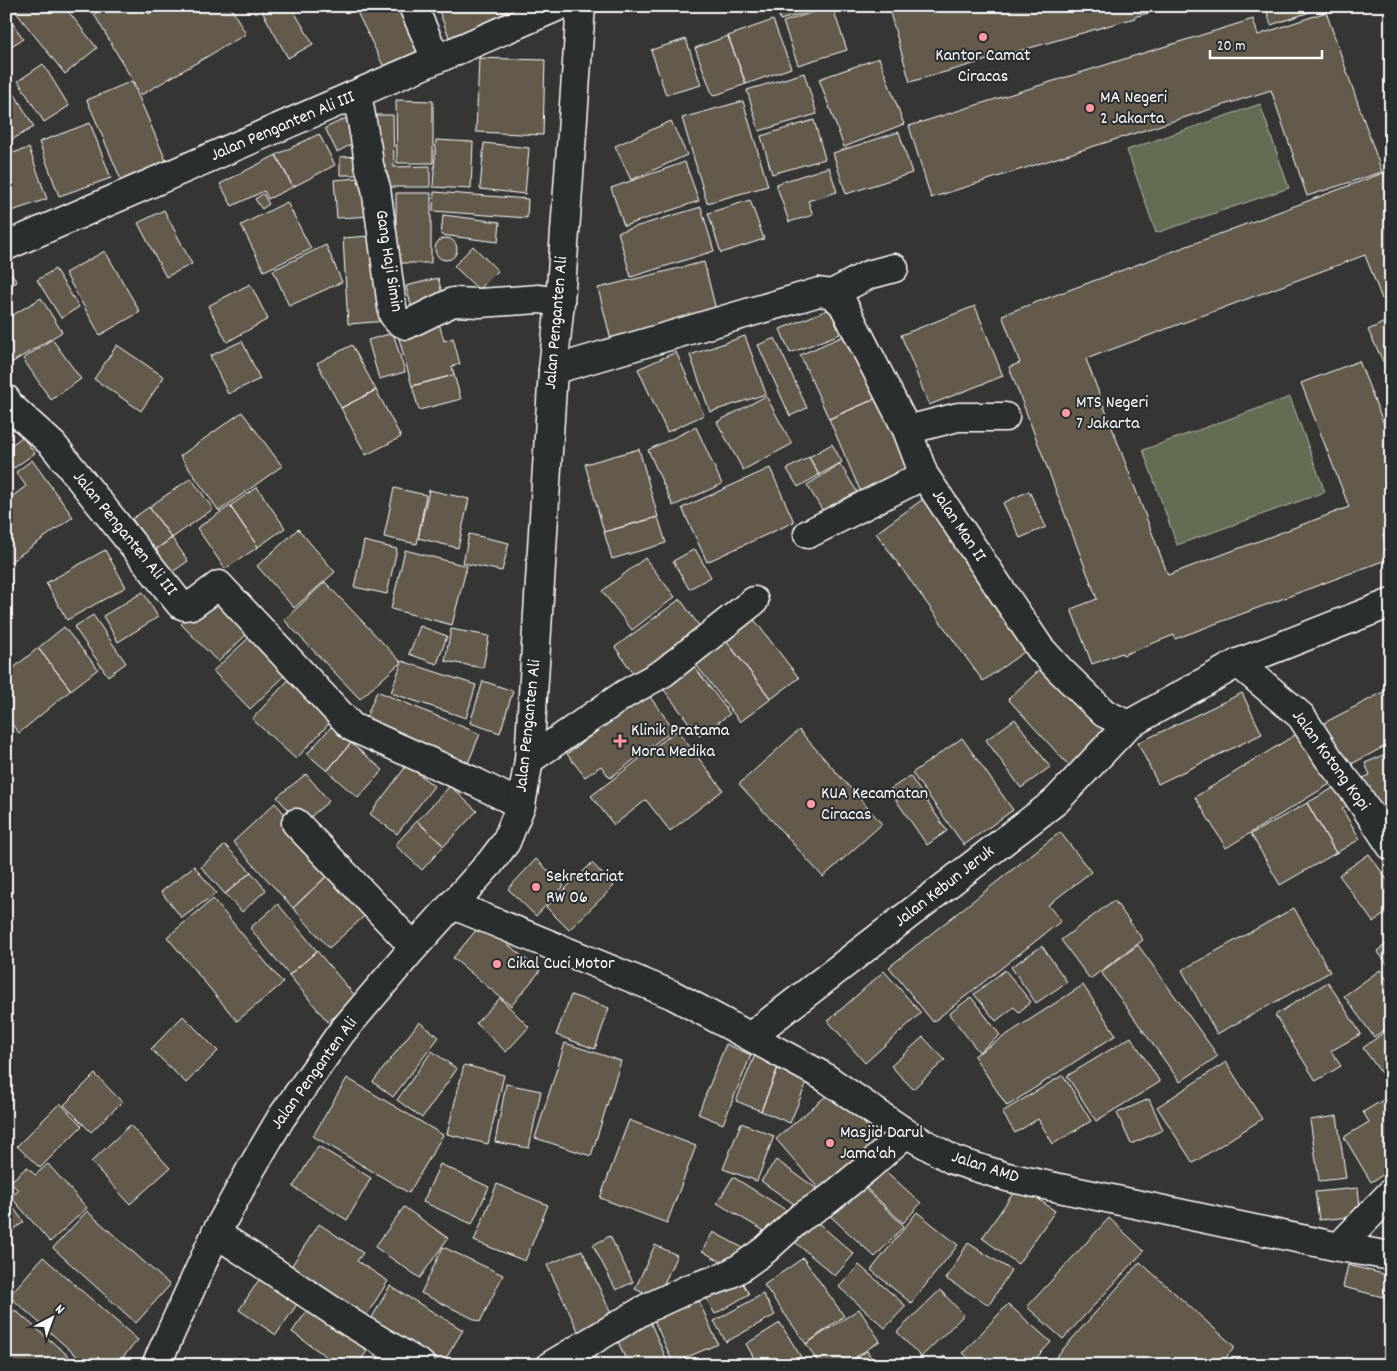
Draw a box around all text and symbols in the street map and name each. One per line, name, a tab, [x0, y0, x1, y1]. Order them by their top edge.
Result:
scale bar	[1210, 28, 1322, 60]
marker: Kantor Camat Ciracas	[977, 31, 989, 43]
text: 20 m	[1217, 36, 1245, 58]
place label: Kantor Camat Ciracas	[935, 44, 1031, 90]
street label: Jalan Penganten Ali III	[207, 85, 359, 169]
place label: MA Negeri 2 Jakarta	[1100, 86, 1167, 132]
marker: MA Negeri 2 Jakarta	[1084, 102, 1096, 114]
street label: Gang Haji Simin	[368, 208, 408, 314]
street label: Jalan Penganten Ali	[539, 255, 575, 391]
place label: MTS Negeri 7 Jakarta	[1076, 391, 1148, 437]
marker: MTS Negeri 7 Jakarta	[1060, 407, 1072, 419]
street label: Jalan Penganten Ali III	[66, 466, 183, 602]
street label: Jalan Man II	[925, 485, 992, 568]
street label: Jalan Penganten Ali	[510, 658, 548, 794]
street label: Jalan Kotong Kopi	[1285, 705, 1375, 817]
place label: Klinik Pratama Mora Medika	[631, 719, 730, 765]
marker: Klinik Pratama Mora Medika	[613, 734, 627, 748]
place label: KUA Kecamatan Ciracas	[821, 782, 928, 828]
marker: KUA Kecamatan Ciracas	[805, 798, 817, 810]
street label: Jalan Kebun Jeruk	[890, 840, 1000, 934]
place label: Sekretariat RW 06	[546, 865, 624, 911]
marker: Sekretariat RW 06	[530, 881, 542, 893]
place label: Cikal Cuci Motor	[507, 952, 615, 977]
marker: Cikal Cuci Motor	[491, 958, 503, 970]
street label: Jalan Penganten Ali	[266, 1013, 364, 1135]
place label: Masjid Darul Jama'ah	[840, 1121, 924, 1167]
marker: Masjid Darul Jama'ah	[824, 1137, 836, 1149]
street label: Jalan AMD	[948, 1145, 1022, 1191]
north arrow	[28, 1294, 78, 1344]
text: N	[50, 1300, 68, 1320]

